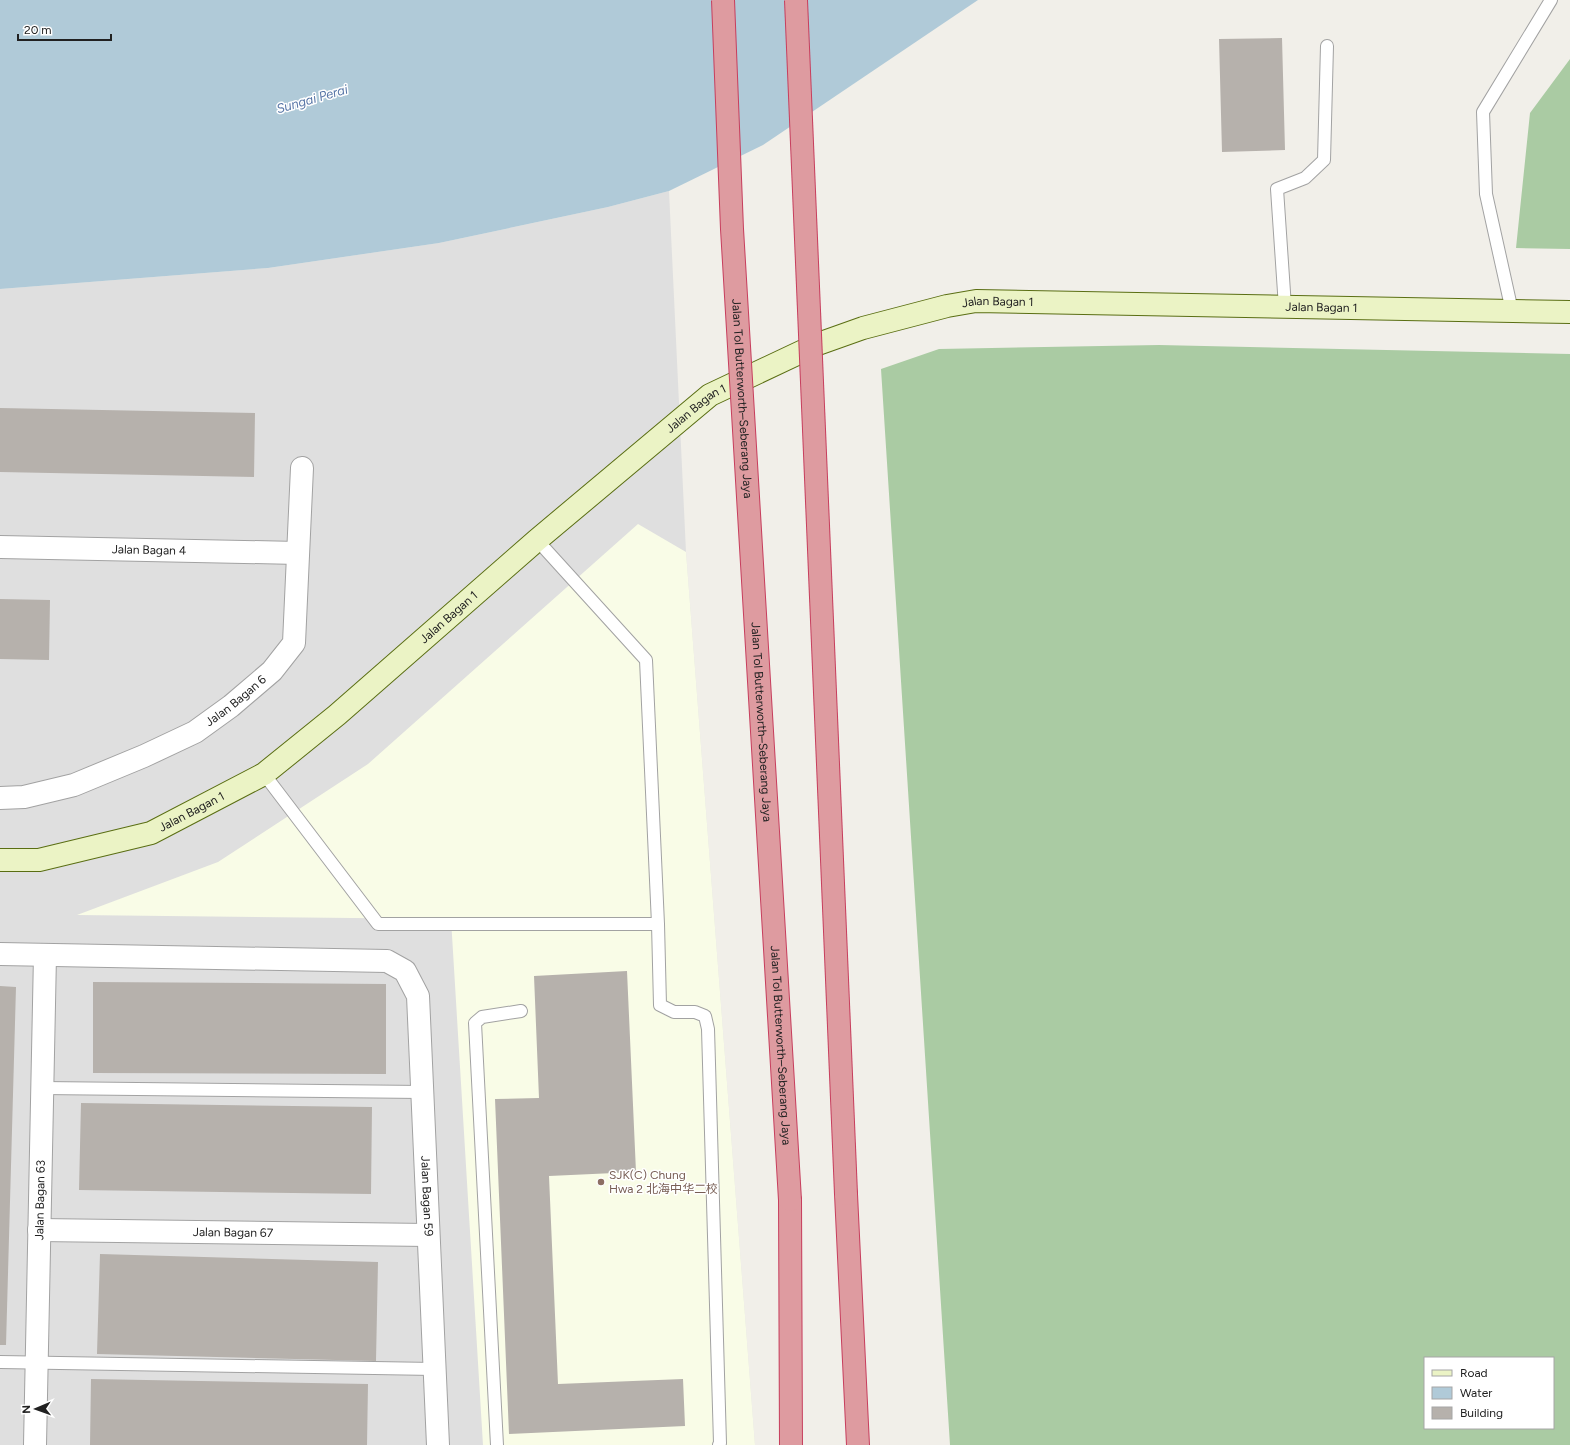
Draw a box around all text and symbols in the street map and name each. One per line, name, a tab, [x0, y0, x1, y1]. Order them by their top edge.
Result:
scale bar	[18, 16, 111, 42]
text: 20 m	[24, 23, 52, 37]
water label: Sungai Perai	[275, 81, 350, 116]
street label: Jalan Bagan 1	[961, 294, 1034, 310]
street label: Jalan Tol Butterworth–Seberang Jaya	[729, 298, 755, 499]
street label: Jalan Bagan 1	[1285, 300, 1358, 315]
street label: Jalan Bagan 1	[663, 381, 728, 436]
street label: Jalan Bagan 4	[112, 542, 187, 558]
street label: Jalan Bagan 1	[417, 588, 480, 646]
street label: Jalan Tol Butterworth–Seberang Jaya	[748, 622, 774, 822]
street label: Jalan Bagan 6	[203, 672, 269, 729]
street label: Jalan Bagan 1	[156, 789, 227, 835]
street label: Jalan Tol Butterworth–Seberang Jaya	[768, 945, 794, 1146]
street label: Jalan Bagan 59	[418, 1155, 436, 1237]
street label: Jalan Bagan 63	[32, 1160, 48, 1240]
place label: SJK(C) Chung Hwa 2 北海中华二校	[609, 1168, 718, 1196]
marker: SJK(C) Chung Hwa 2 北海中华二校	[596, 1177, 606, 1187]
street label: Jalan Bagan 67	[193, 1225, 274, 1240]
legend	[1424, 1357, 1554, 1429]
text: Road	[1460, 1366, 1488, 1380]
text: Water	[1460, 1386, 1492, 1400]
north arrow	[16, 1389, 56, 1429]
text: N	[20, 1405, 33, 1414]
text: Building	[1460, 1406, 1503, 1420]

